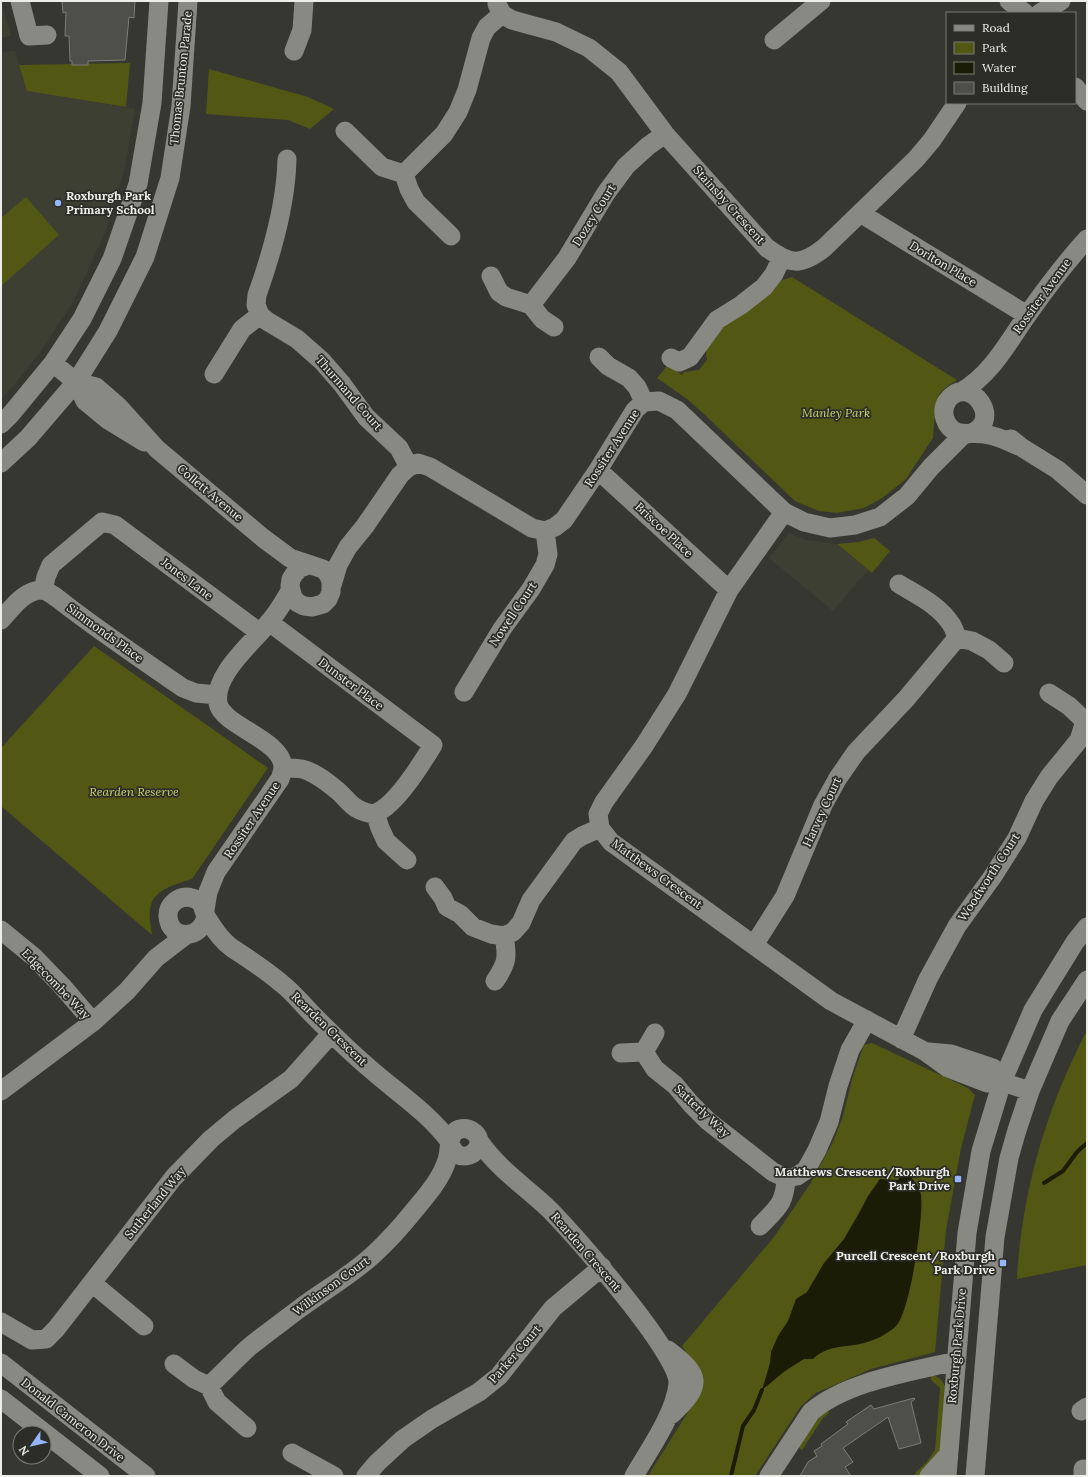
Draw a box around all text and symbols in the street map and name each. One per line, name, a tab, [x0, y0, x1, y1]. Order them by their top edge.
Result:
street label: Thomas Brunton Parade	[166, 10, 195, 146]
legend	[946, 12, 1076, 104]
text: Road	[982, 20, 1010, 35]
text: Park	[982, 40, 1008, 55]
text: Water	[982, 60, 1017, 75]
text: Building	[982, 80, 1028, 95]
street label: Stainsby Crescent	[690, 162, 769, 247]
street label: Dozey Court	[569, 181, 619, 249]
place label: Roxburgh Park Primary School	[66, 188, 155, 217]
marker: Roxburgh Park Primary School	[53, 198, 63, 208]
street label: Dorlton Place	[907, 238, 980, 290]
street label: Rossiter Avenue	[1009, 255, 1074, 336]
street label: Thurmand Court	[313, 352, 386, 433]
park label: Manley Park	[802, 405, 870, 420]
street label: Rossiter Avenue	[581, 406, 642, 489]
street label: Collett Avenue	[174, 461, 247, 525]
street label: Briscoe Place	[632, 499, 697, 561]
street label: Jones Lane	[158, 554, 217, 603]
street label: Nowell Court	[486, 579, 540, 649]
street label: Simmonds Place	[64, 600, 147, 666]
street label: Dunster Place	[316, 654, 387, 713]
street label: Harvey Court	[799, 774, 844, 849]
street label: Rossiter Avenue	[220, 778, 283, 861]
park label: Rearden Reserve	[89, 784, 179, 799]
street label: Woodworth Court	[955, 830, 1023, 924]
street label: Matthews Crescent	[609, 836, 706, 912]
street label: Edgecombe Way	[19, 945, 94, 1023]
street label: Rearden Crescent	[288, 989, 371, 1069]
street label: Satterly Way	[671, 1081, 734, 1141]
street label: Sutherland Way	[121, 1163, 189, 1242]
place label: Matthews Crescent/Roxburgh Park Drive	[775, 1164, 951, 1193]
marker: Matthews Crescent/Roxburgh Park Drive	[953, 1174, 963, 1184]
street label: Rearden Crescent	[548, 1209, 625, 1294]
place label: Purcell Crescent/Roxburgh Park Drive	[836, 1248, 996, 1277]
street label: Wilkinson Court	[289, 1253, 372, 1318]
marker: Purcell Crescent/Roxburgh Park Drive	[998, 1258, 1008, 1268]
street label: Roxburgh Park Drive	[944, 1287, 969, 1404]
street label: Parker Court	[485, 1321, 544, 1386]
street label: Donald Cameron Drive	[18, 1374, 129, 1465]
north arrow	[12, 1425, 52, 1465]
text: N	[15, 1443, 32, 1458]

